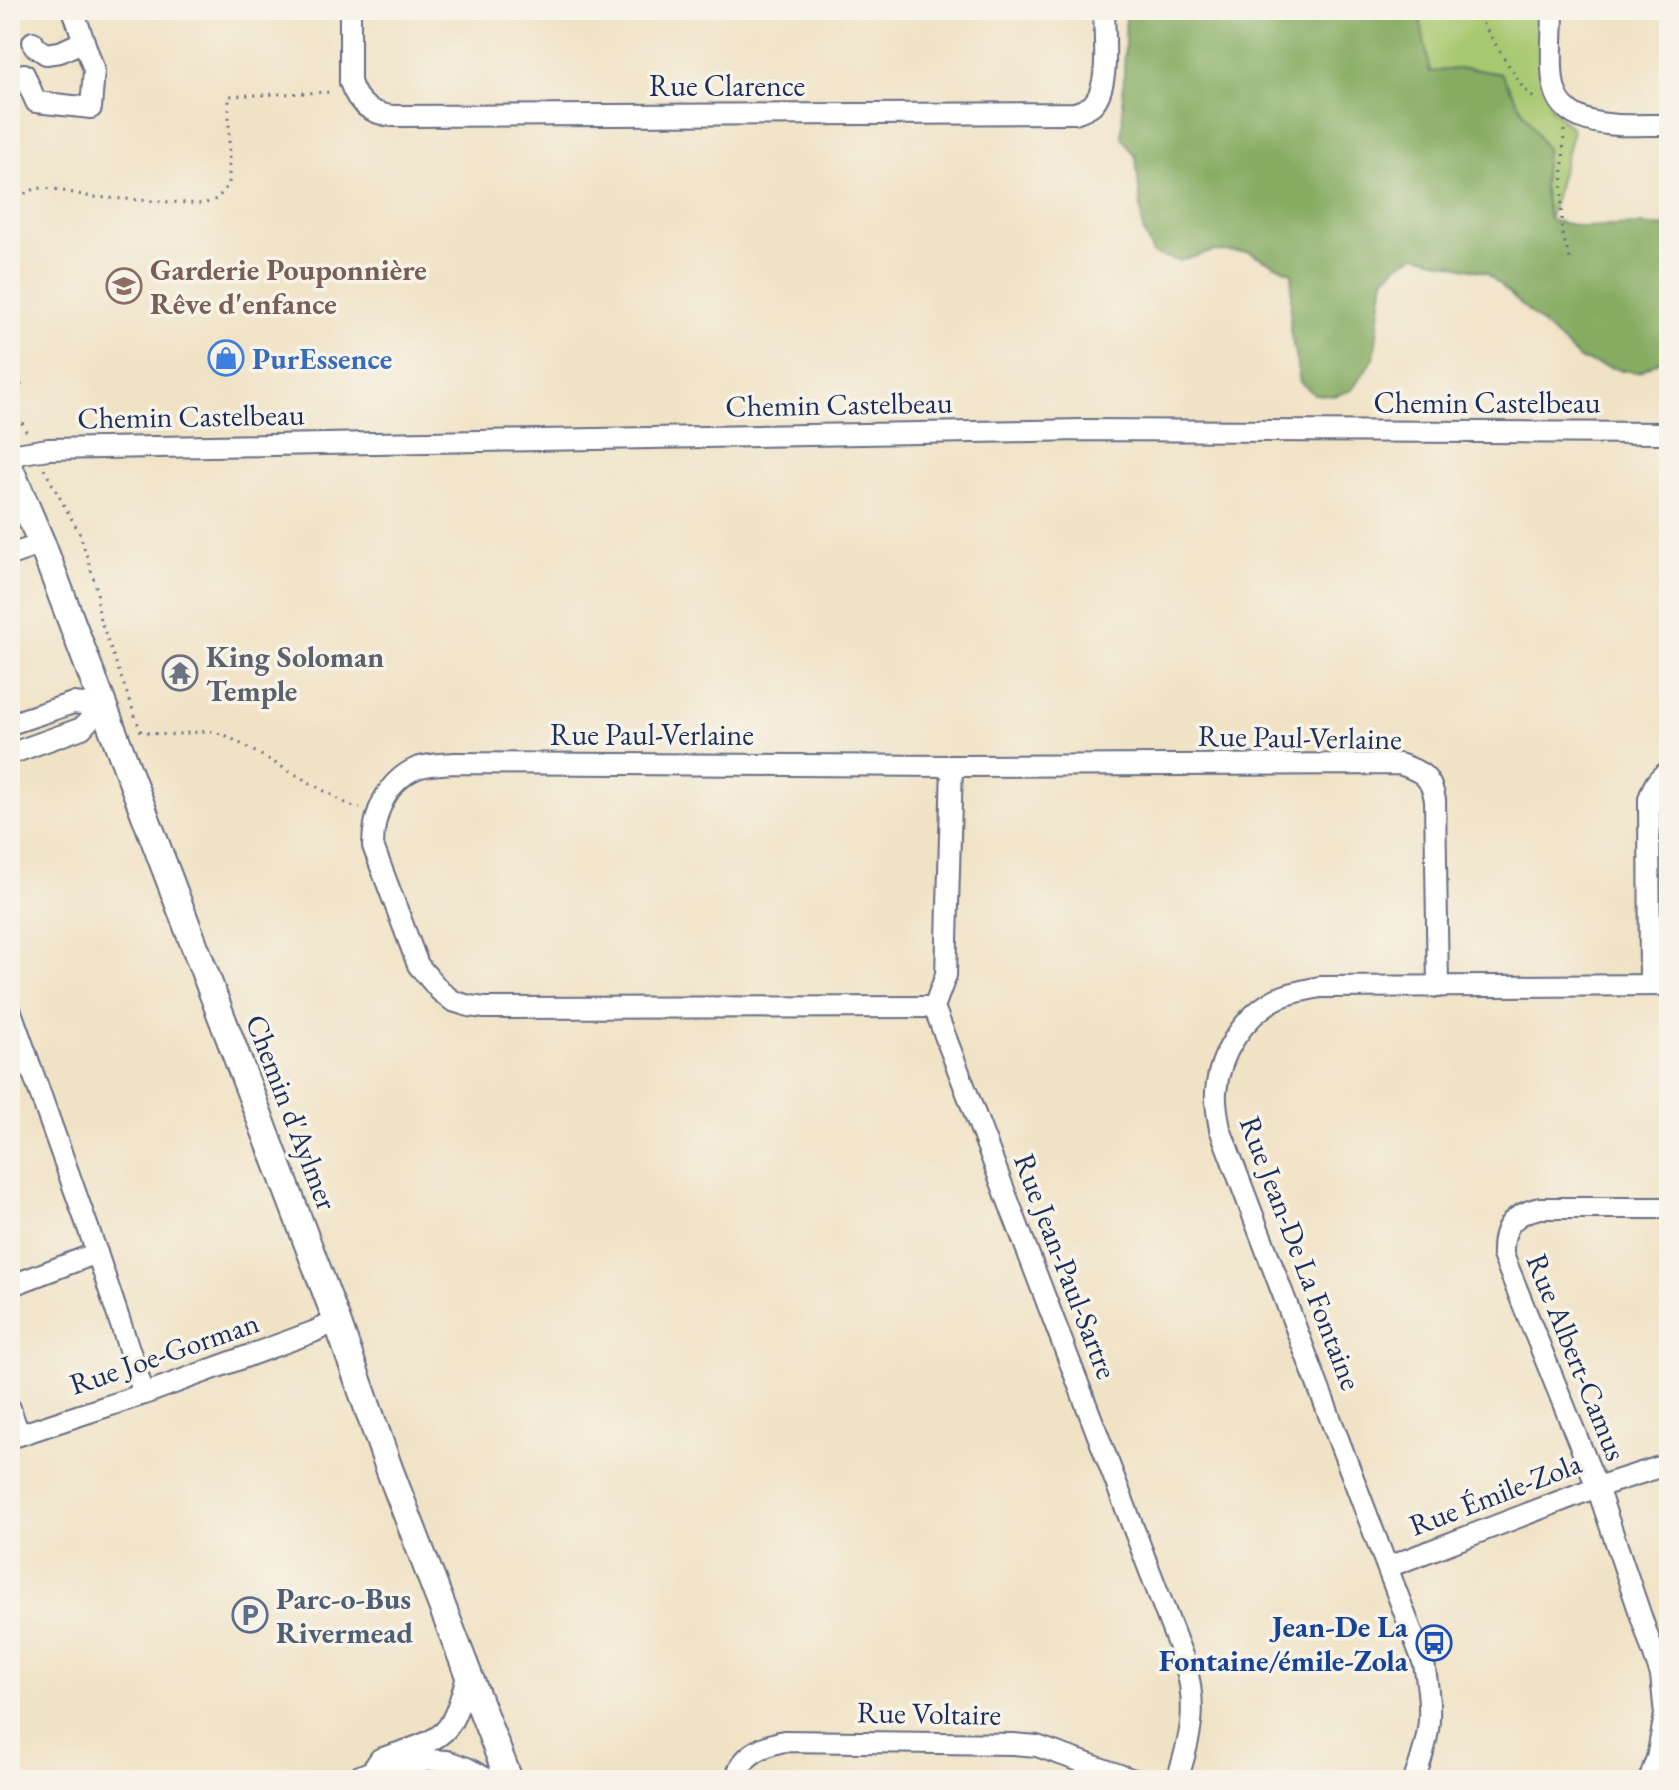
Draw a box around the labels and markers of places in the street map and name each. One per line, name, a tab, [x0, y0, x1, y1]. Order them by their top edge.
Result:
place label: Garderie Pouponnière Rêve d'enfance	[150, 250, 427, 323]
school or university icon: Garderie Pouponnière Rêve d'enfance	[105, 267, 143, 305]
shop icon: PurEssence	[207, 339, 245, 377]
place label: PurEssence	[252, 339, 392, 378]
place label: King Soloman Temple	[206, 637, 384, 710]
temple icon: King Soloman Temple	[161, 654, 199, 692]
place label: Parc-o-Bus Rivermead	[276, 1579, 413, 1652]
parking icon: Parc-o-Bus Rivermead	[231, 1596, 269, 1634]
place label: Jean-De La Fontaine/émile-Zola	[1159, 1607, 1409, 1680]
bus stop icon: Jean-De La Fontaine/émile-Zola	[1415, 1624, 1453, 1662]

